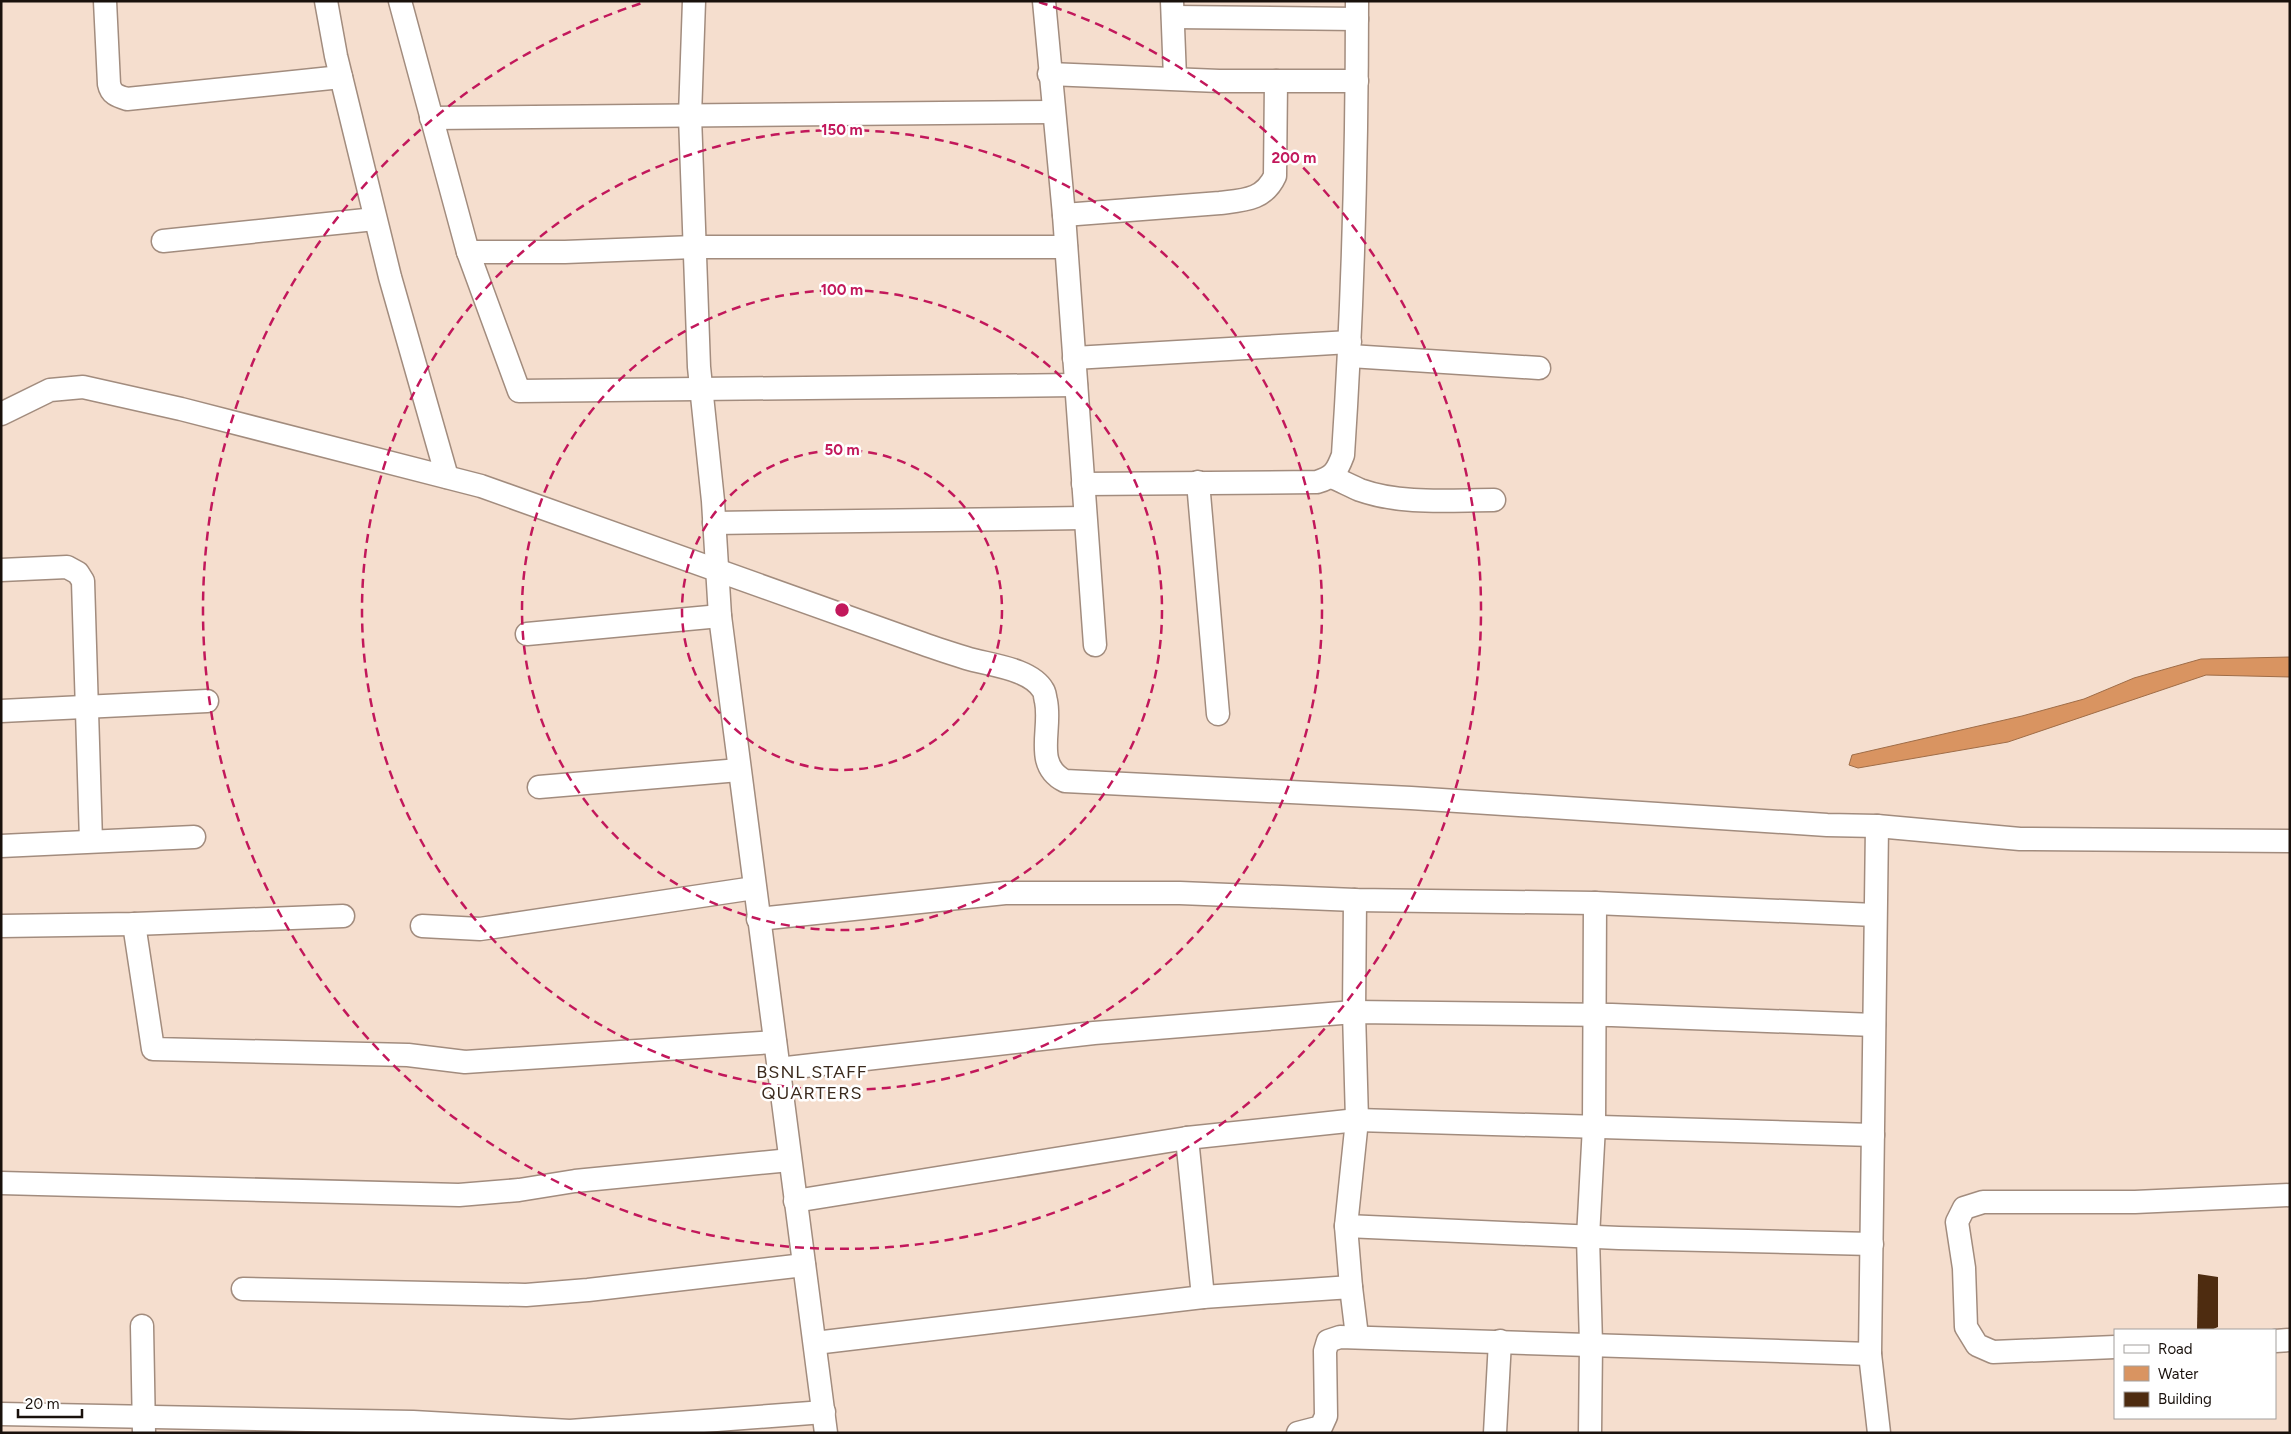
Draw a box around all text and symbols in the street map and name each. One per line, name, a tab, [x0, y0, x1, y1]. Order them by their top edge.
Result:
text: 150 m	[821, 121, 863, 139]
text: 200 m	[1272, 149, 1316, 167]
text: 100 m	[821, 281, 863, 299]
text: 50 m	[824, 441, 860, 459]
centre of rings	[833, 601, 851, 619]
district label: BSNL STAFF QUARTERS	[756, 1061, 868, 1104]
legend	[2114, 1329, 2276, 1419]
text: Road	[2158, 1340, 2193, 1358]
text: Water	[2158, 1365, 2198, 1383]
scale bar	[18, 1386, 81, 1418]
text: Building	[2158, 1390, 2212, 1408]
text: 20 m	[25, 1395, 59, 1413]

